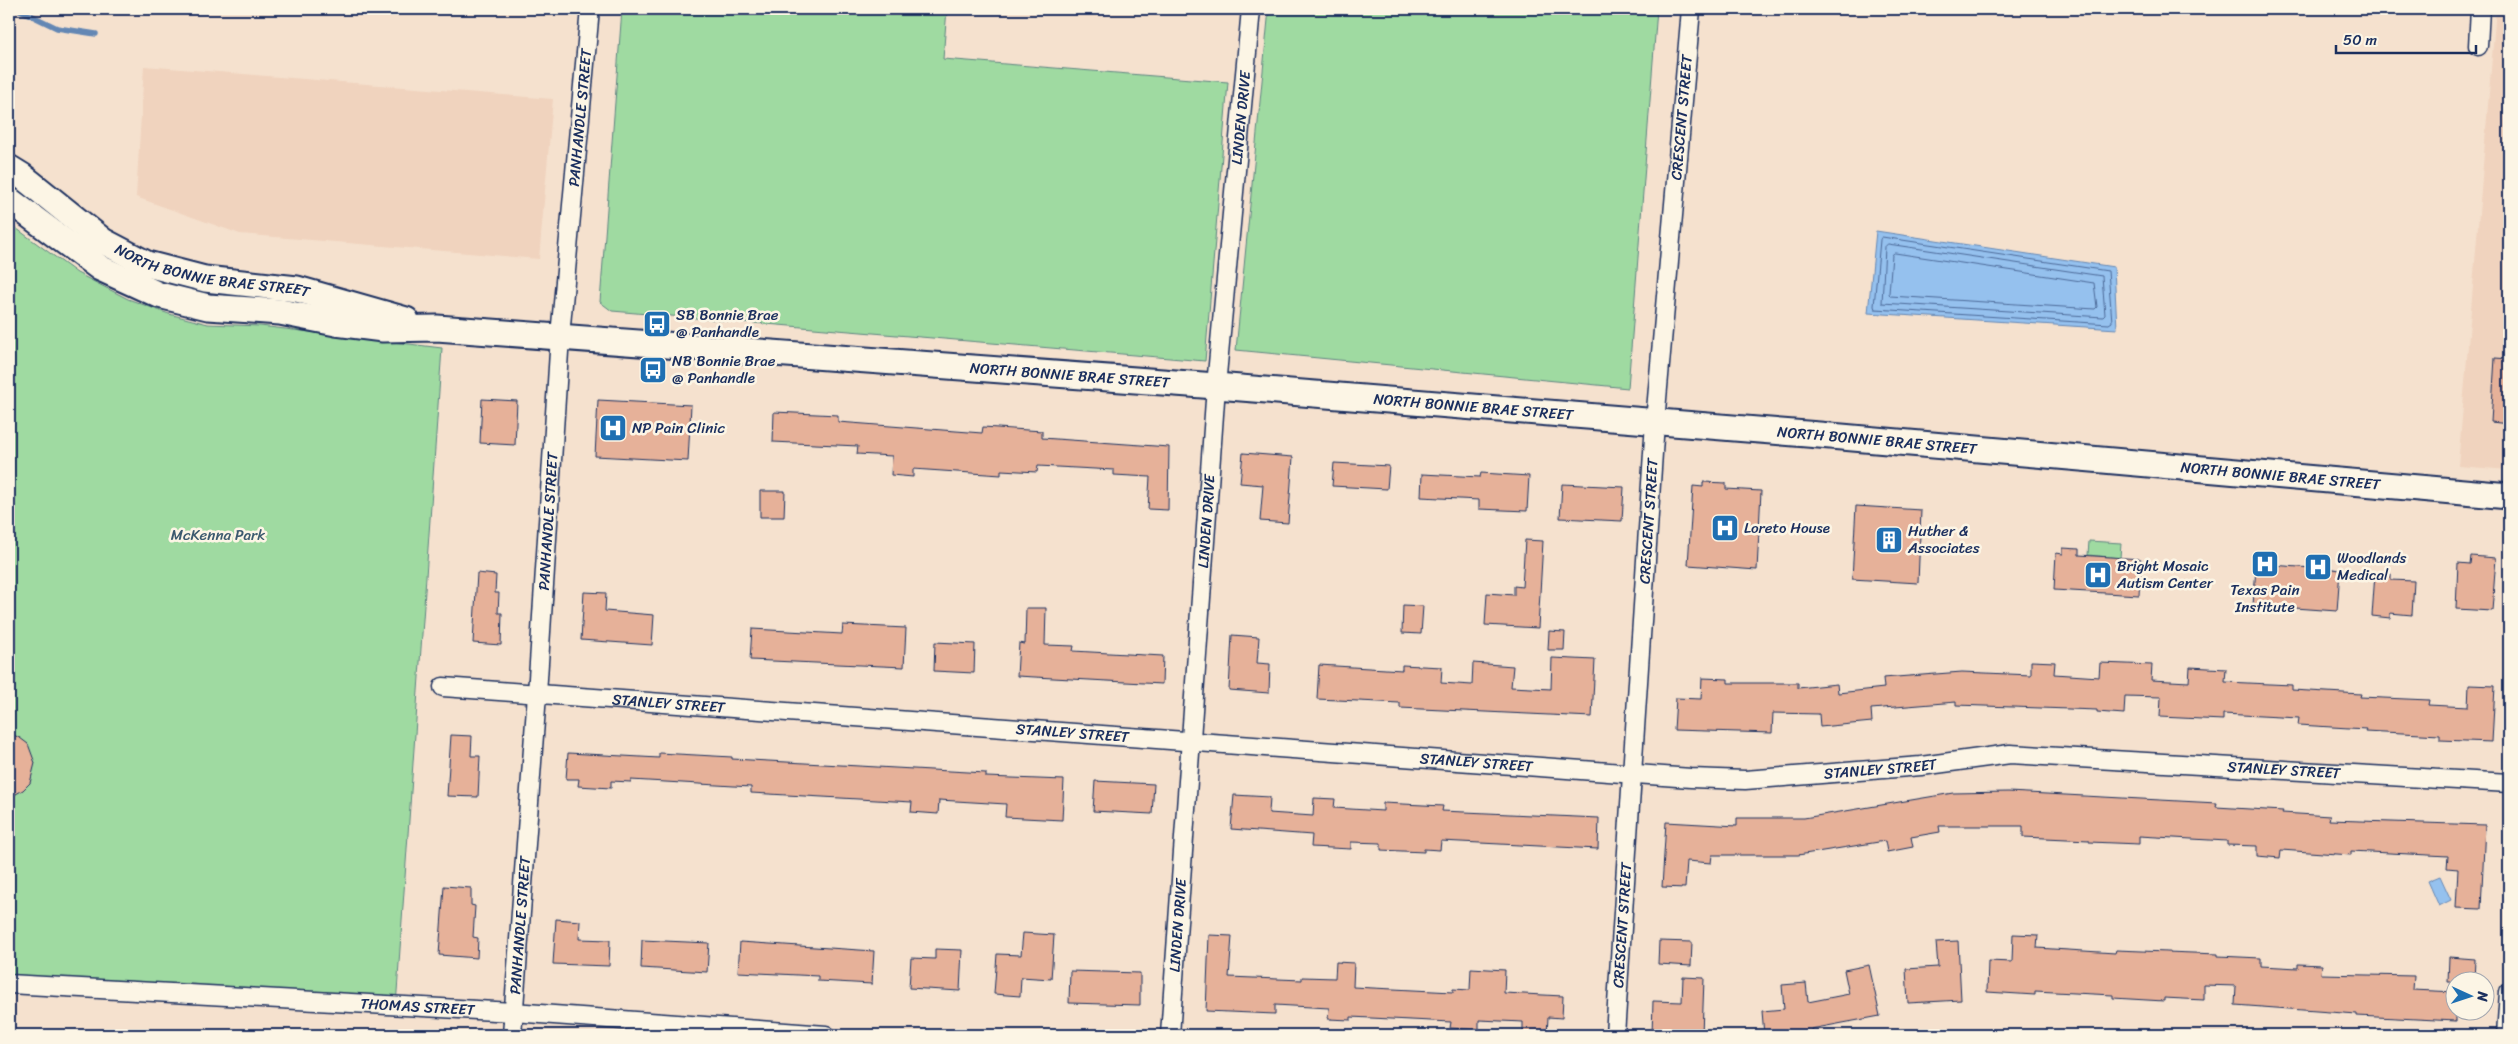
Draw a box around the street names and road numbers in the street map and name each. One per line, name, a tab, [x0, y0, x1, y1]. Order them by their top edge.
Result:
street label: PANHANDLE STREET	[561, 46, 599, 188]
street label: CRESCENT STREET	[1663, 52, 1700, 181]
street label: LINDEN DRIVE	[1224, 68, 1258, 166]
street label: NORTH BONNIE BRAE STREET	[110, 236, 315, 305]
street label: NORTH BONNIE BRAE STREET	[969, 355, 1172, 396]
street label: NORTH BONNIE BRAE STREET	[1373, 386, 1576, 428]
street label: NORTH BONNIE BRAE STREET	[1776, 419, 1980, 462]
street label: PANHANDLE STREET	[531, 450, 566, 591]
street label: NORTH BONNIE BRAE STREET	[2180, 454, 2383, 498]
street label: CRESCENT STREET	[1631, 456, 1666, 585]
street label: LINDEN DRIVE	[1190, 472, 1223, 569]
street label: STANLEY STREET	[611, 686, 727, 721]
street label: STANLEY STREET	[1015, 716, 1131, 750]
street label: STANLEY STREET	[1419, 745, 1535, 780]
street label: STANLEY STREET	[1823, 751, 1940, 787]
street label: STANLEY STREET	[2227, 754, 2343, 786]
street label: PANHANDLE STREET	[502, 854, 538, 995]
street label: CRESCENT STREET	[1605, 860, 1639, 989]
street label: LINDEN DRIVE	[1161, 876, 1194, 973]
street label: THOMAS STREET	[359, 991, 476, 1023]

